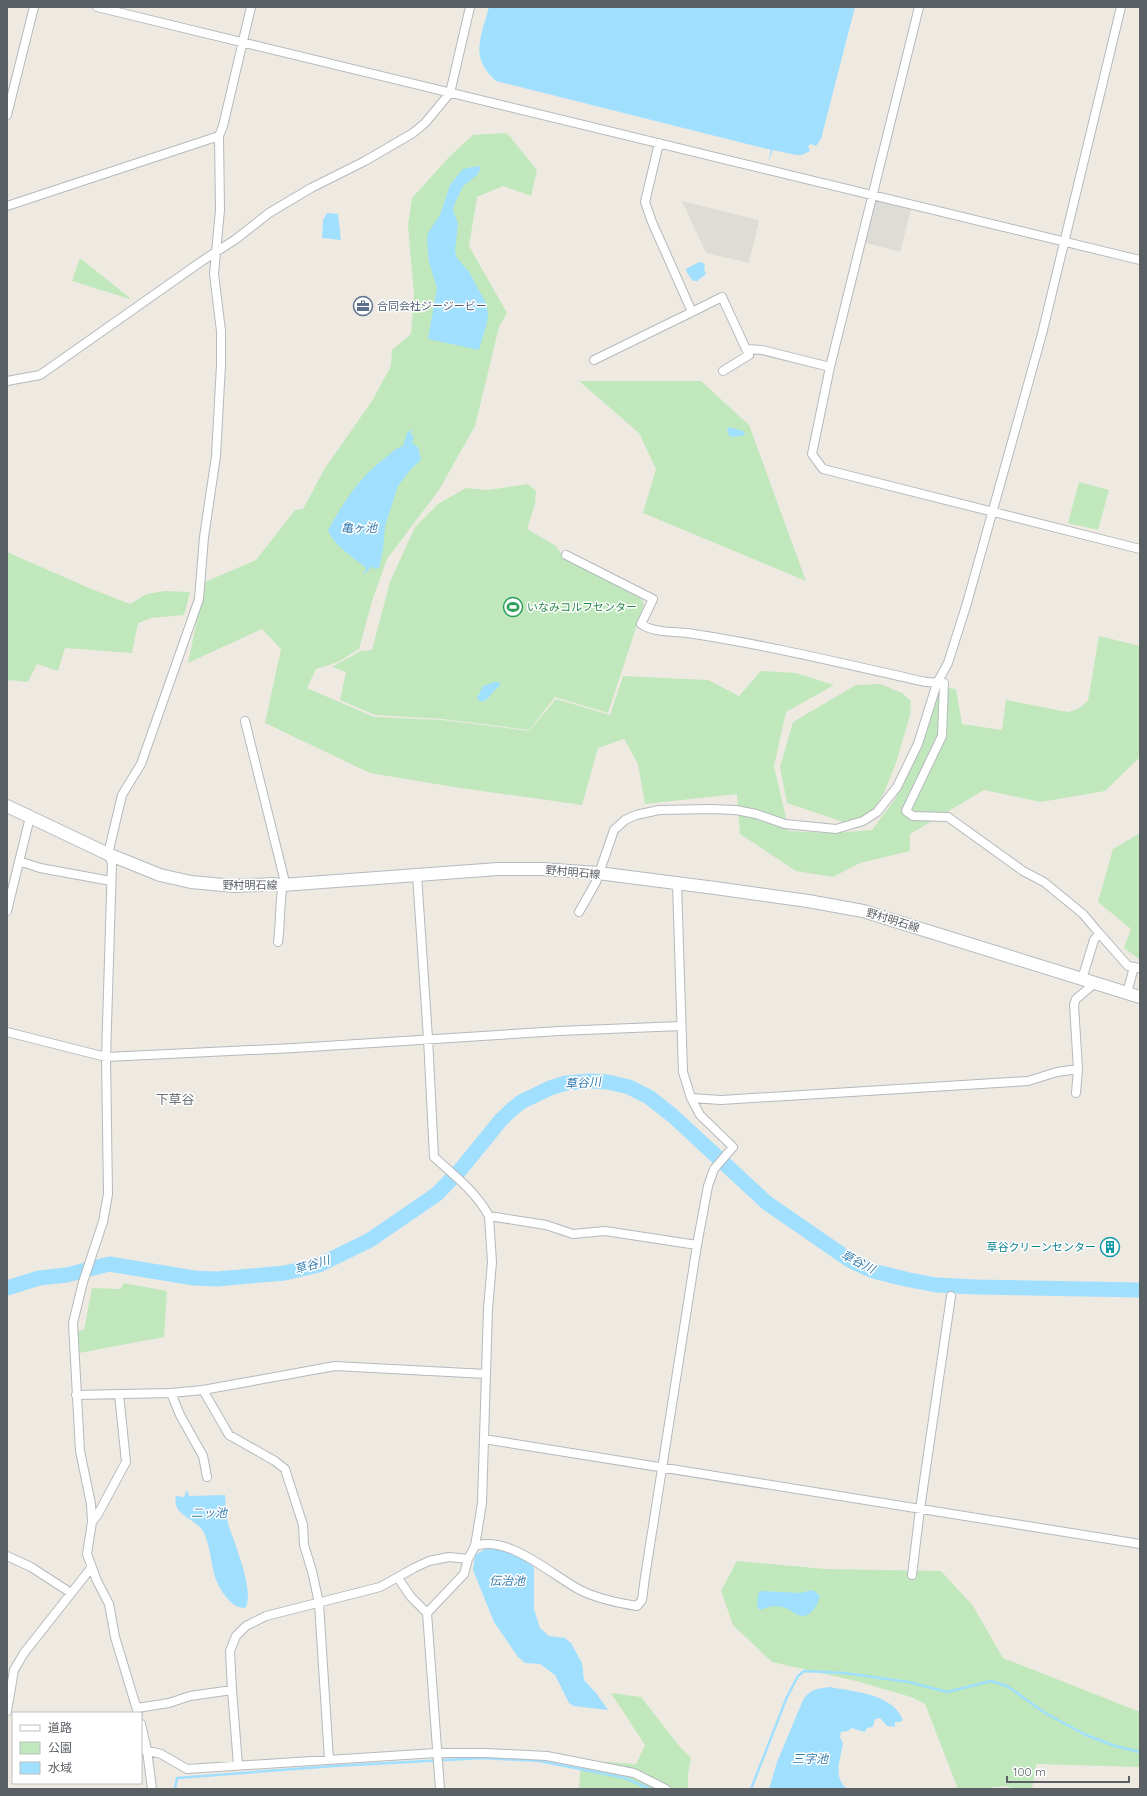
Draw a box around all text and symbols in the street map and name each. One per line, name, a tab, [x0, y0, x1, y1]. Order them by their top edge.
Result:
office icon: 合同会社ジージービー	[352, 295, 374, 317]
place label: 合同会社ジージービー	[377, 299, 487, 313]
water label: 亀ヶ池	[341, 520, 378, 535]
sports icon: いなみコルフセンター	[502, 596, 524, 618]
place label: いなみコルフセンター	[527, 600, 637, 614]
street label: 野村明石線	[545, 863, 601, 881]
street label: 野村明石線	[223, 878, 278, 892]
street label: 野村明石線	[865, 905, 921, 935]
water label: 草谷川	[564, 1074, 603, 1091]
district label: 下草谷	[155, 1091, 195, 1107]
building icon: 草谷クリーンセンター	[1099, 1236, 1121, 1258]
place label: 草谷クリーンセンター	[987, 1240, 1096, 1254]
water label: 草谷川	[839, 1247, 879, 1277]
water label: 草谷川	[292, 1252, 333, 1277]
water label: 二ッ池	[191, 1505, 228, 1520]
water label: 伝治池	[489, 1573, 526, 1588]
legend	[12, 1712, 142, 1784]
text: 道路	[48, 1720, 72, 1735]
text: 公園	[48, 1740, 72, 1755]
water label: 三字池	[792, 1751, 829, 1766]
scale bar	[1007, 1758, 1129, 1784]
text: 水域	[48, 1760, 72, 1775]
text: 100 m	[1013, 1764, 1046, 1779]

